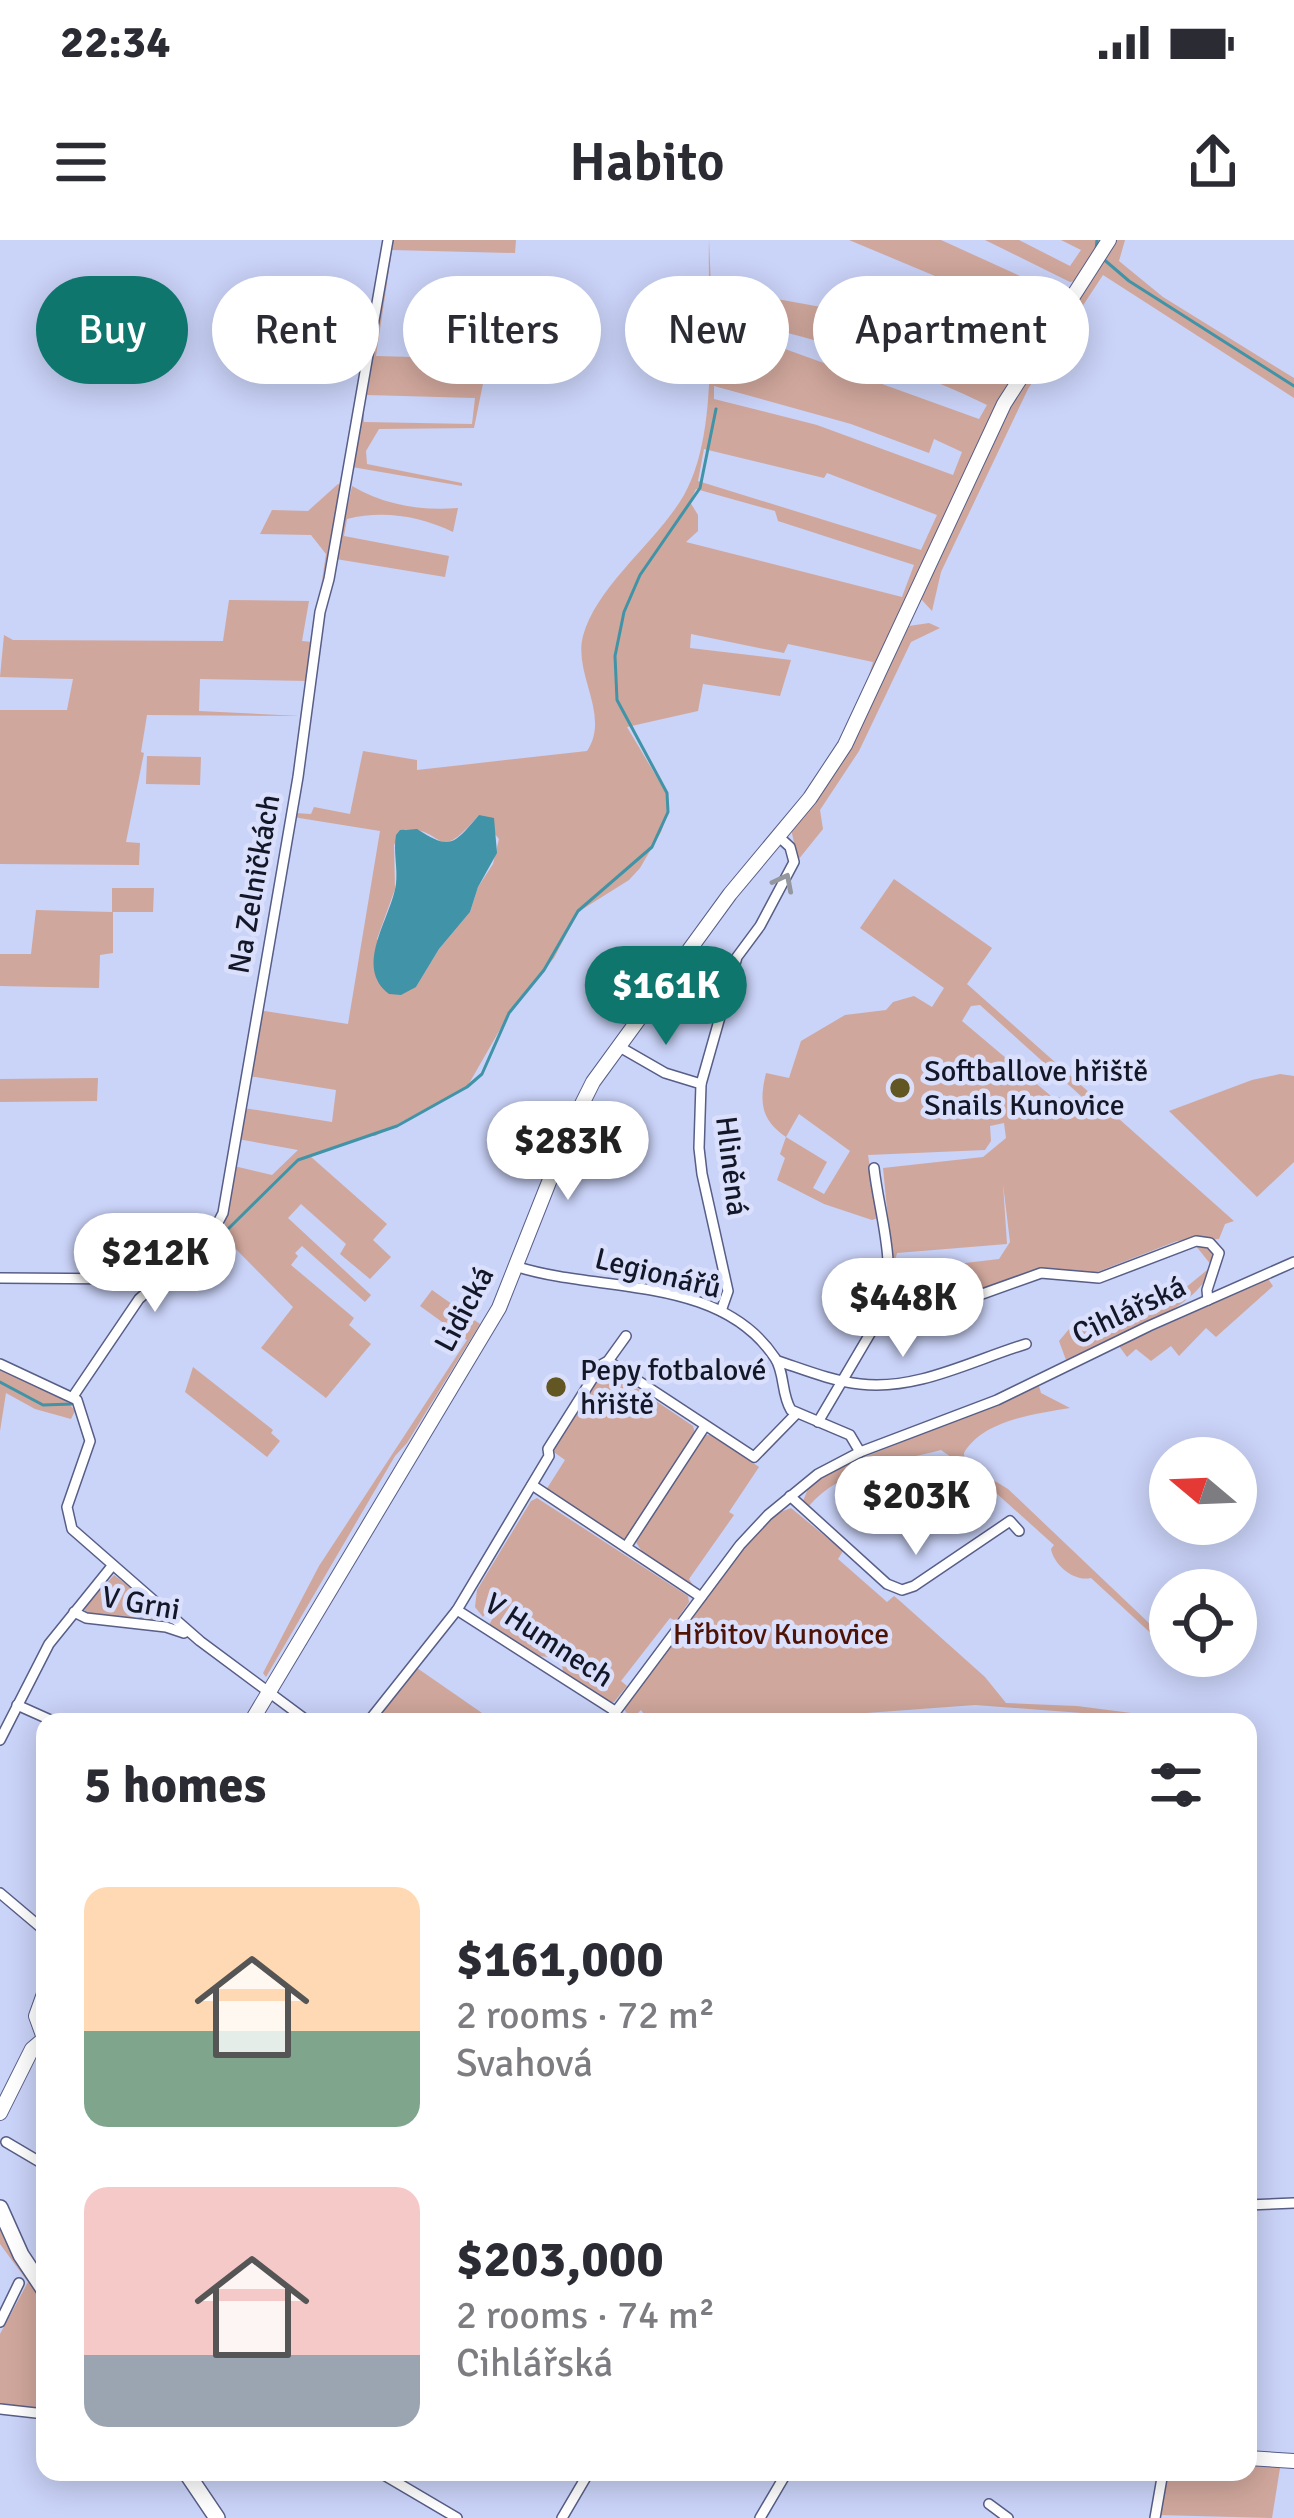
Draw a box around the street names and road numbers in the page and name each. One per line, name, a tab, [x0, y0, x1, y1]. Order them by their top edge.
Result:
street label: Na Zelničkách	[221, 792, 288, 977]
street label: Hliněná	[707, 1114, 756, 1218]
street label: Legionářů	[591, 1240, 725, 1307]
street label: Lidická	[427, 1260, 502, 1358]
street label: Cihlářská	[1067, 1268, 1192, 1353]
street label: V Grni	[99, 1578, 183, 1629]
street label: V Humnech	[477, 1585, 620, 1696]

